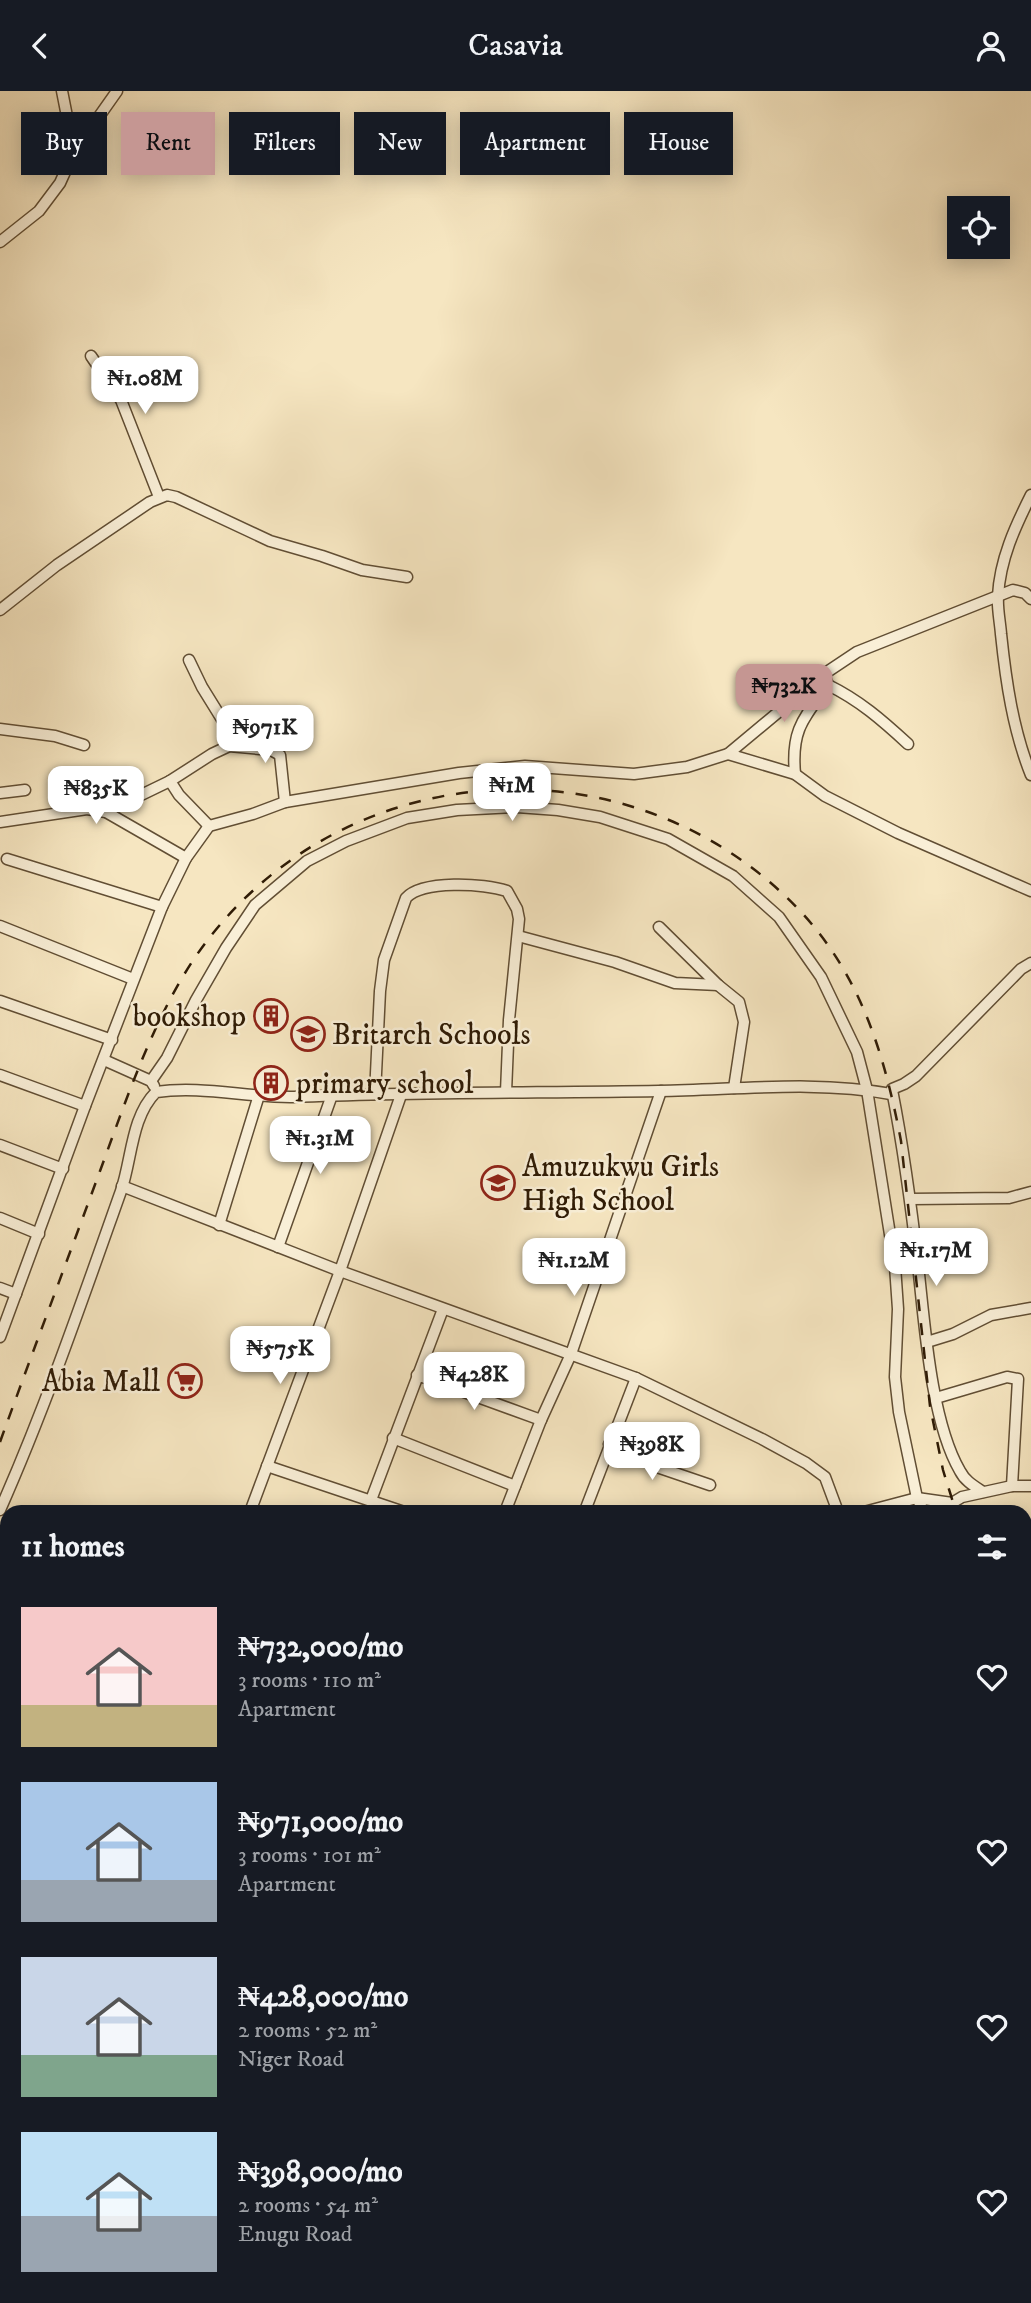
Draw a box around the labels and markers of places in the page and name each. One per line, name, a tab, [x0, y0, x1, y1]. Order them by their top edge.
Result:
pin: ₦1.08M	[88, 357, 202, 416]
pin: ₦732K	[735, 665, 833, 724]
pin: ₦971K	[216, 705, 314, 765]
pin: ₦1M	[478, 763, 546, 823]
pin: ₦835K	[47, 767, 145, 826]
building icon: bookshop	[252, 997, 290, 1035]
place label: bookshop	[133, 999, 246, 1036]
school or university icon: Britarch Schools	[289, 1015, 327, 1053]
place label: Britarch Schools	[332, 1017, 530, 1054]
building icon: primary school	[252, 1064, 290, 1102]
place label: primary school	[295, 1066, 474, 1103]
pin: ₦1.31M	[263, 1117, 377, 1176]
place label: Amuzukwu Girls High School	[522, 1149, 719, 1220]
school or university icon: Amuzukwu Girls High School	[479, 1164, 517, 1202]
pin: ₦1.17M	[879, 1229, 993, 1288]
pin: ₦1.12M	[517, 1239, 631, 1298]
pin: ₦575K	[231, 1327, 329, 1386]
pin: ₦428K	[425, 1353, 523, 1412]
supermarket icon: Abia Mall	[166, 1362, 204, 1400]
place label: Abia Mall	[42, 1364, 160, 1401]
pin: ₦398K	[603, 1423, 701, 1482]

